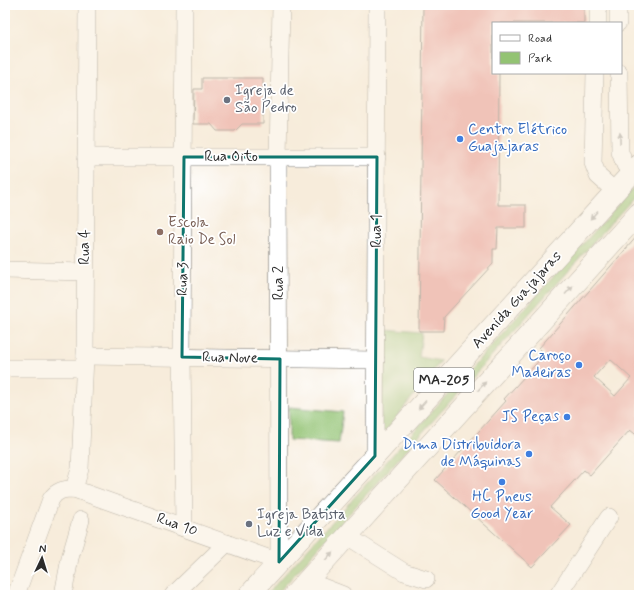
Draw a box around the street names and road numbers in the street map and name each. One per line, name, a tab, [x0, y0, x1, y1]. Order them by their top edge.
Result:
street label: Rua Oito	[204, 147, 258, 167]
street label: Rua 1	[367, 214, 387, 248]
street label: Rua 4	[75, 229, 95, 265]
street label: Avenida Guajajaras	[468, 247, 567, 353]
street label: Rua 3	[173, 262, 193, 296]
street label: Rua 2	[269, 266, 289, 300]
street label: Rua Nove	[202, 348, 258, 368]
road number: MA-205	[414, 368, 474, 392]
street label: Rua 10	[154, 508, 200, 542]

